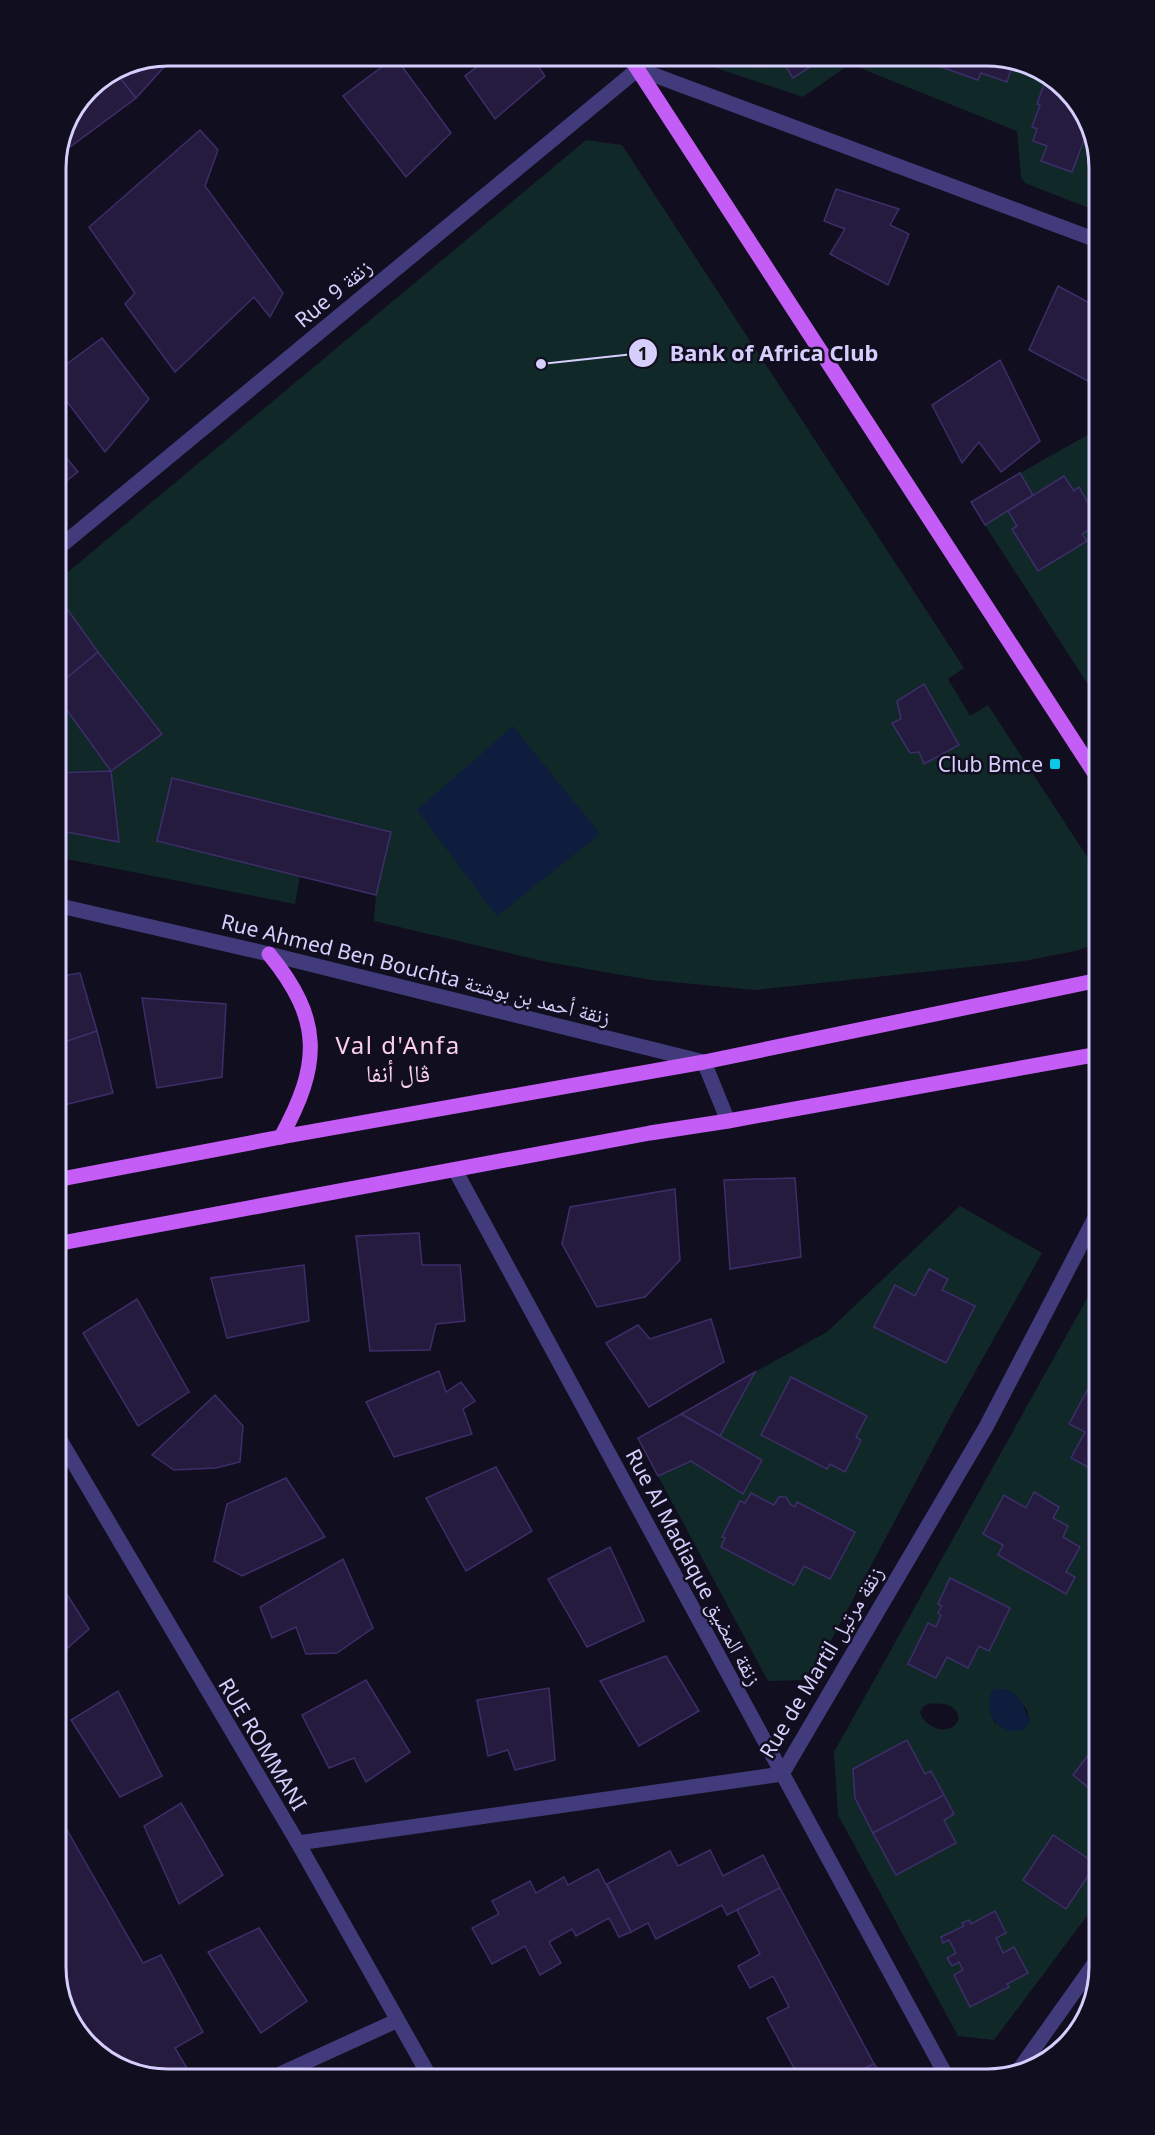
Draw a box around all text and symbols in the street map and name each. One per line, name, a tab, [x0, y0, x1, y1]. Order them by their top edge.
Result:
street label: Rue 9 زنقة	[289, 253, 377, 333]
callout: Bank of Africa Club	[628, 333, 891, 373]
text: Bank of Africa Club	[670, 337, 878, 367]
text: 1	[638, 341, 648, 365]
place label: Club Bmce	[938, 750, 1043, 778]
marker: Club Bmce	[1048, 757, 1062, 771]
street label: Rue Ahmed Ben Bouchta زنقة أحمد بن بوشتة	[218, 907, 614, 1031]
district label: Val d'Anfa ڨال أنفا	[335, 1028, 461, 1089]
street label: Rue Al Madiaque زنقة المضيق	[620, 1444, 768, 1690]
street label: Rue de Martil زنقة مرتيل	[753, 1561, 889, 1763]
street label: RUE ROMMANI	[212, 1673, 314, 1815]

